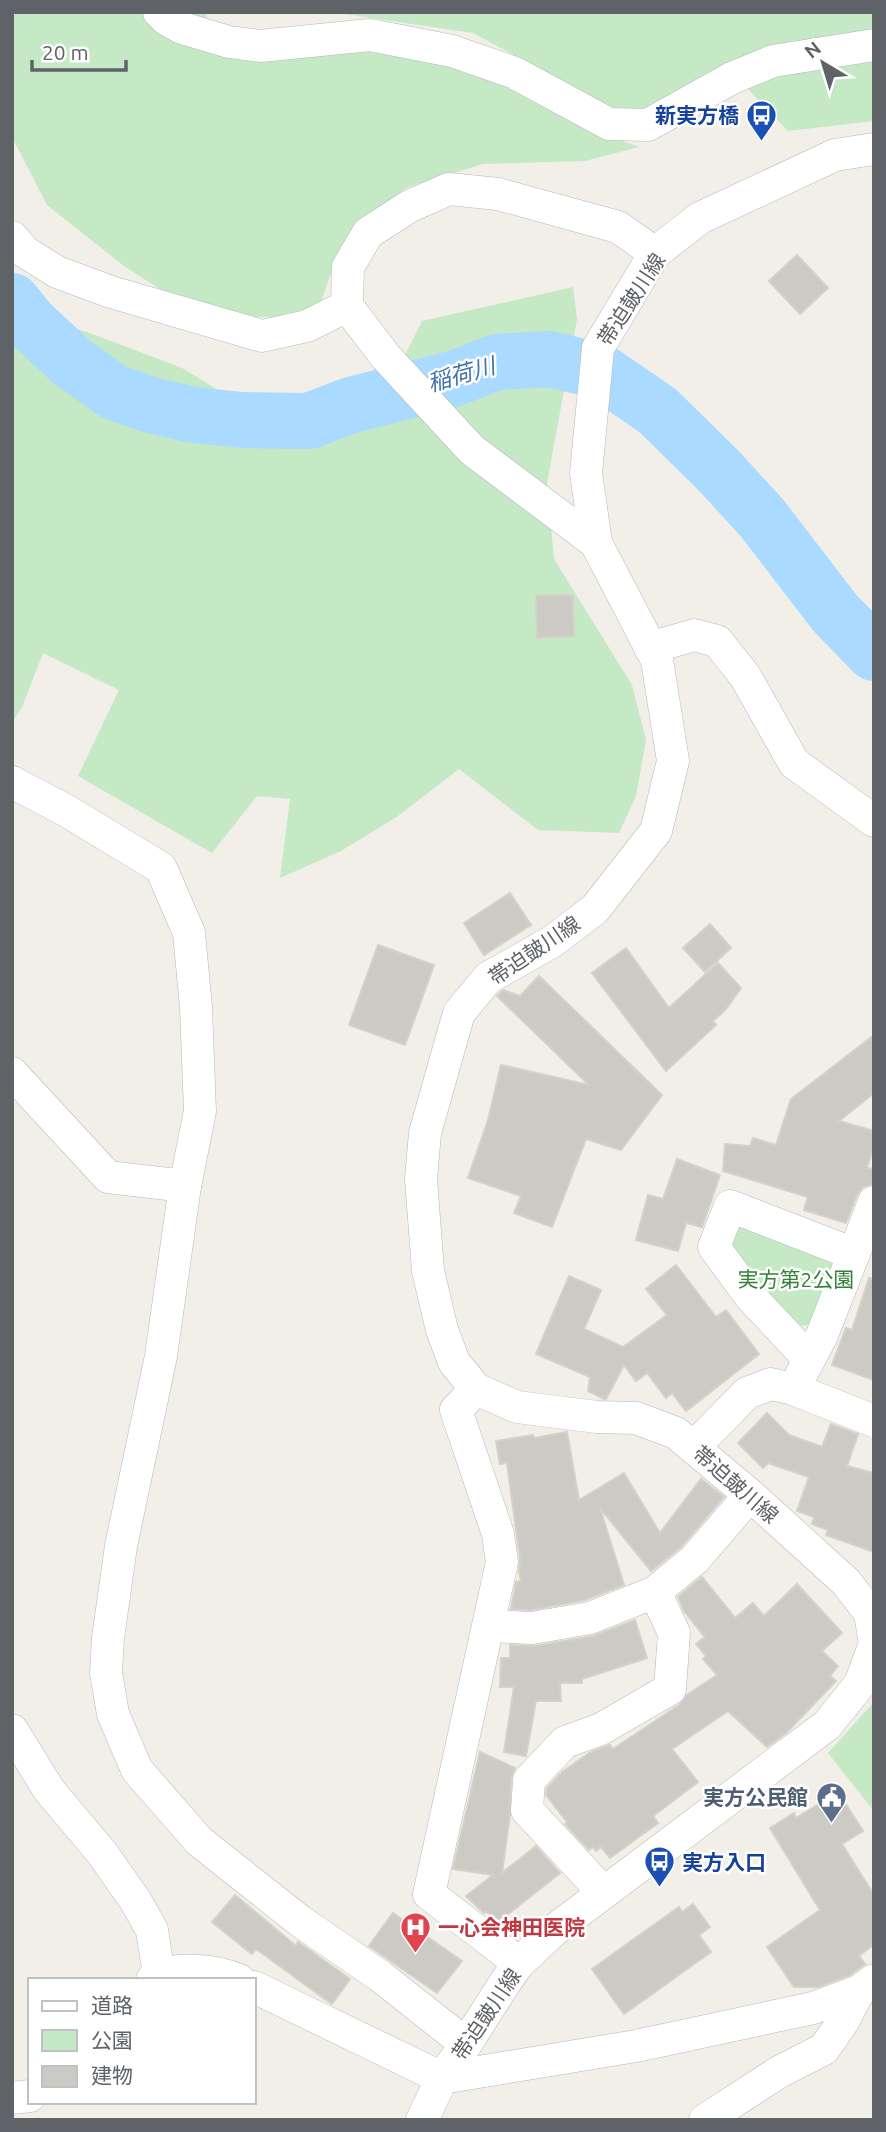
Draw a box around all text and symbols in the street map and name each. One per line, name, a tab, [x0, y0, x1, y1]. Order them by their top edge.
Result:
scale bar	[32, 28, 126, 72]
north arrow	[788, 28, 858, 98]
text: N	[800, 37, 825, 63]
text: 20 m	[42, 40, 89, 64]
bus stop icon: 新実方橋	[745, 98, 779, 142]
place label: 新実方橋	[655, 103, 739, 127]
street label: 帯迫皷川線	[592, 248, 670, 350]
water label: 稲荷川	[424, 352, 500, 396]
street label: 帯迫皷川線	[484, 911, 584, 989]
park label: 実方第2公園	[738, 1267, 854, 1291]
street label: 帯迫皷川線	[689, 1441, 783, 1527]
public building icon: 実方公民館	[814, 1780, 848, 1824]
place label: 実方公民館	[703, 1785, 808, 1809]
bus stop icon: 実方入口	[642, 1845, 676, 1889]
place label: 実方入口	[682, 1850, 766, 1874]
hospital icon: 一心会神田医院	[398, 1910, 432, 1954]
place label: 一心会神田医院	[438, 1915, 585, 1939]
street label: 帯迫皷川線	[447, 1964, 525, 2064]
legend	[28, 1978, 256, 2104]
text: 道路	[91, 1993, 133, 2017]
text: 公園	[91, 2028, 133, 2052]
text: 建物	[91, 2063, 133, 2087]

